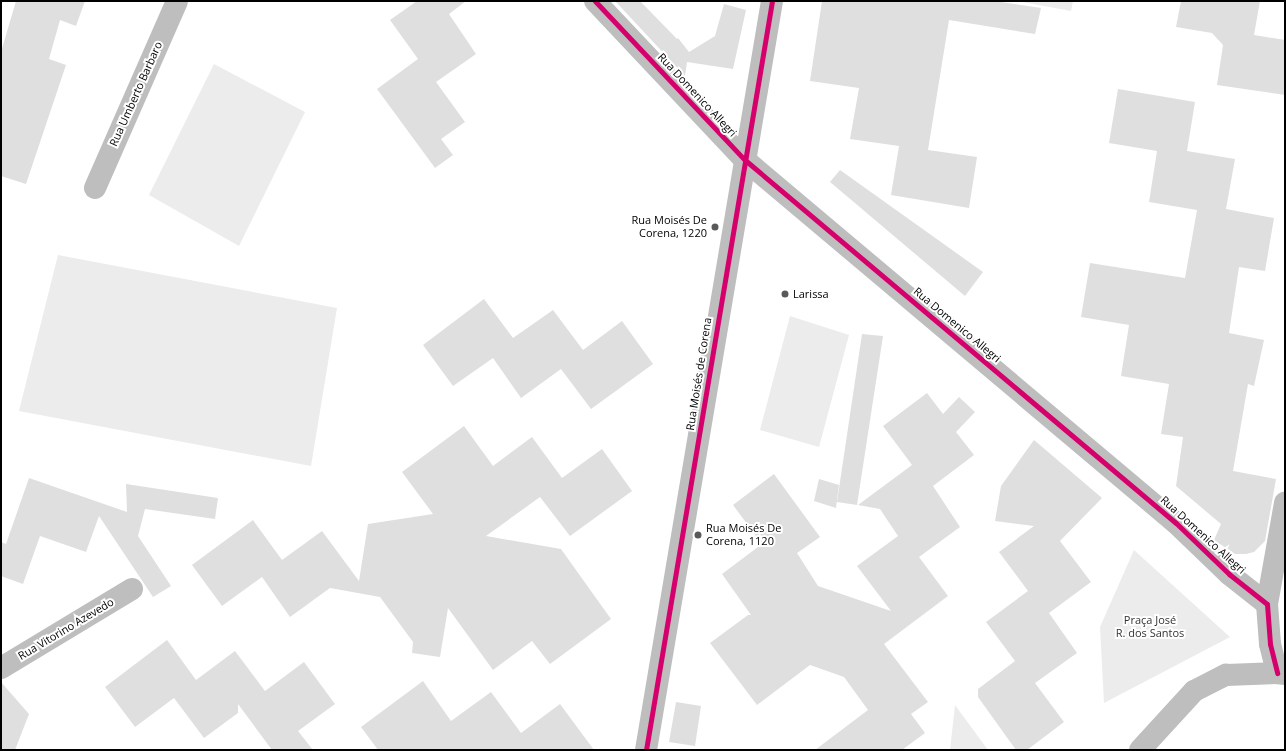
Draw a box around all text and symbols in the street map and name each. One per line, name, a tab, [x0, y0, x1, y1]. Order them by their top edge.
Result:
street label: Rua Umberto Barbaro	[107, 40, 165, 148]
street label: Rua Domenico Allegri	[655, 50, 739, 140]
place label: Rua Moisés De Corena, 1220	[632, 214, 707, 240]
marker: Rua Moisés De Corena, 1220	[710, 222, 720, 232]
street label: Rua Domenico Allegri	[911, 285, 1003, 365]
place label: Larissa	[793, 287, 829, 301]
marker: Larissa	[780, 289, 790, 299]
street label: Rua Moisés de Corena	[684, 317, 714, 431]
street label: Rua Domenico Allegri	[1158, 493, 1248, 577]
place label: Rua Moisés De Corena, 1120	[706, 522, 781, 548]
marker: Rua Moisés De Corena, 1120	[693, 530, 703, 540]
street label: Rua Vitorino Azevedo	[16, 595, 116, 663]
park label: Praça José R. dos Santos	[1116, 614, 1184, 640]

